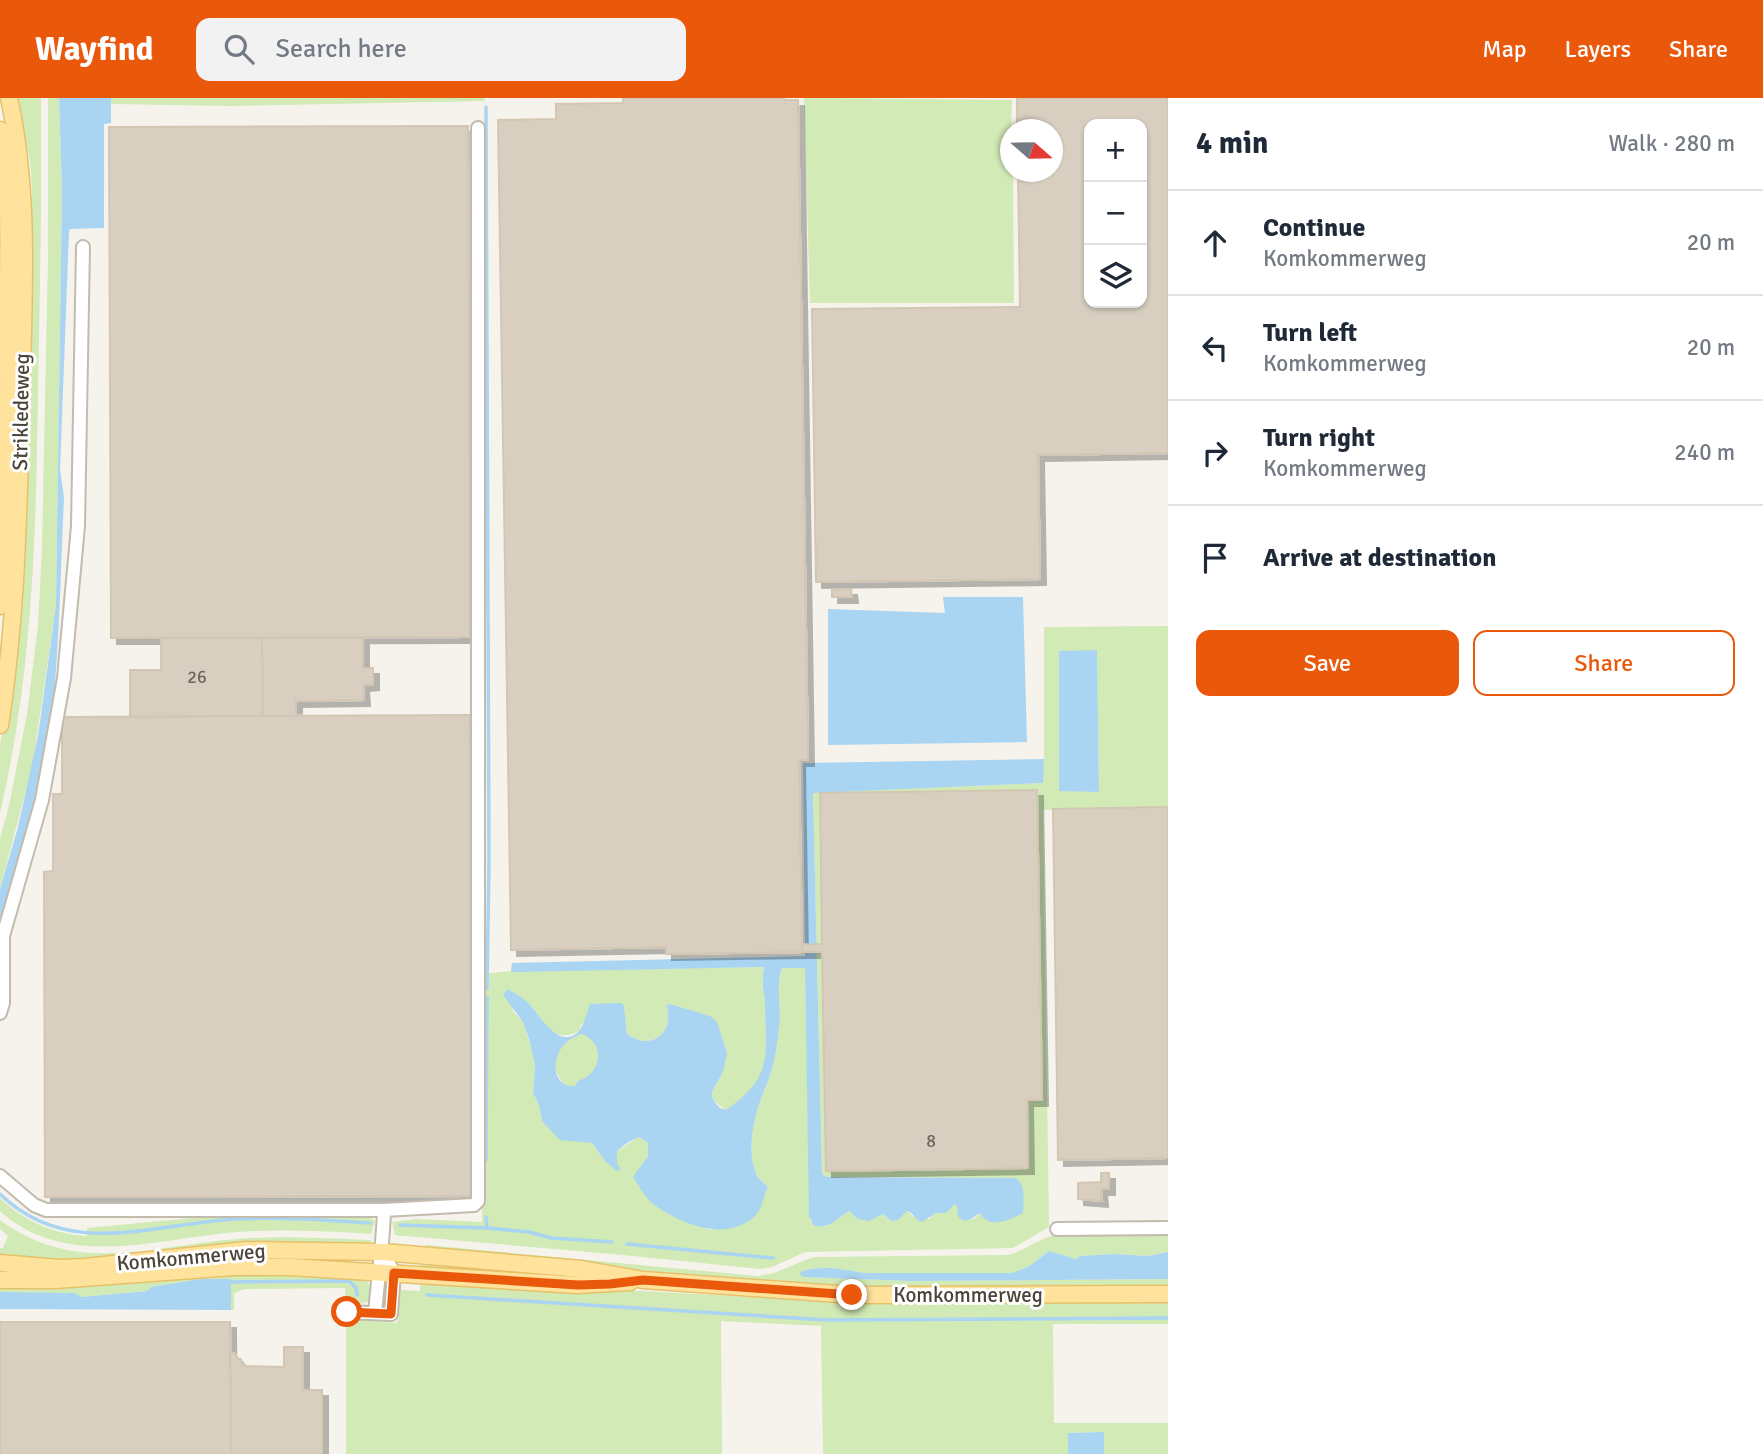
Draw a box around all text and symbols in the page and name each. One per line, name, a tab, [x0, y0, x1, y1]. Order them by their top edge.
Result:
search box	[196, 18, 686, 81]
text: Wayfind	[35, 29, 154, 70]
icon: search	[220, 30, 258, 68]
text: Search here	[276, 33, 407, 65]
text: Map	[1482, 34, 1527, 64]
text: Layers	[1565, 34, 1631, 64]
text: Share	[1669, 34, 1728, 64]
north arrow	[1000, 119, 1063, 182]
map controls	[1084, 119, 1147, 308]
button: +	[1084, 119, 1147, 182]
text: 4 min	[1196, 125, 1268, 162]
text: Walk · 280 m	[1609, 129, 1735, 158]
button: −	[1084, 182, 1147, 245]
text: Continue	[1263, 212, 1365, 244]
icon: ahead	[1196, 224, 1234, 262]
text: 20 m	[1687, 228, 1735, 257]
text: Komkommerweg	[1263, 244, 1427, 273]
button: layers	[1084, 245, 1147, 308]
text: Turn left	[1263, 317, 1357, 349]
icon: left	[1196, 329, 1234, 367]
text: 20 m	[1687, 333, 1735, 362]
text: Komkommerweg	[1263, 349, 1427, 378]
street label: Strikledeweg	[7, 353, 35, 471]
text: Turn right	[1263, 422, 1375, 454]
icon: right	[1196, 434, 1234, 472]
text: 240 m	[1674, 438, 1735, 467]
text: Komkommerweg	[1263, 454, 1427, 483]
icon: arrive	[1196, 539, 1234, 577]
text: Arrive at destination	[1263, 542, 1496, 574]
button: Save	[1196, 630, 1459, 696]
button: Share	[1473, 630, 1735, 696]
house number: 26	[187, 666, 207, 688]
house number: 8	[926, 1130, 936, 1152]
street label: Komkommerweg	[115, 1238, 267, 1276]
route end	[836, 1279, 867, 1310]
street label: Komkommerweg	[893, 1282, 1043, 1308]
route start	[331, 1296, 362, 1327]

